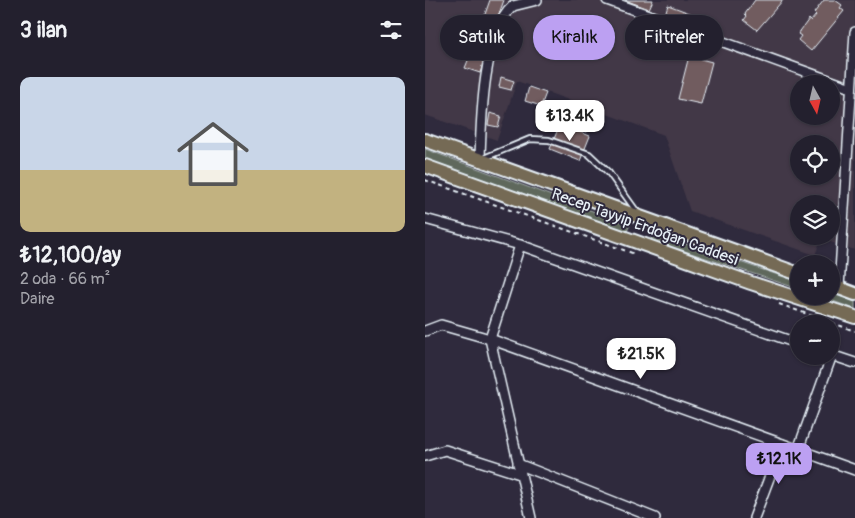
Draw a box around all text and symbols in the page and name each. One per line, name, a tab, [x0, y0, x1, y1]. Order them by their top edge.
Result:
chip: Satılık	[440, 15, 523, 60]
chip: Kiralık	[533, 15, 615, 60]
chip: Filtreler	[625, 15, 723, 60]
icon: filters	[377, 16, 405, 44]
text: 3 ilan	[20, 17, 67, 44]
north arrow	[790, 75, 840, 125]
map controls	[790, 75, 840, 365]
pin: ₺13.4K	[529, 100, 611, 142]
text: ₺13.4K	[546, 106, 594, 126]
icon: home	[168, 109, 258, 199]
button: locate	[790, 135, 840, 185]
street label: Recep Tayyip Erdoğan Caddesi	[549, 184, 741, 270]
button: layers	[790, 195, 840, 245]
text: ₺12,100/ay	[20, 242, 121, 269]
button: +	[790, 255, 840, 305]
text: 2 oda · 66 m²	[20, 269, 110, 289]
text: Daire	[20, 289, 54, 309]
button: −	[790, 315, 840, 365]
pin: ₺21.5K	[600, 338, 682, 380]
text: ₺21.5K	[618, 344, 664, 364]
pin: ₺12.1K	[738, 442, 820, 485]
text: ₺12.1K	[757, 449, 801, 469]

